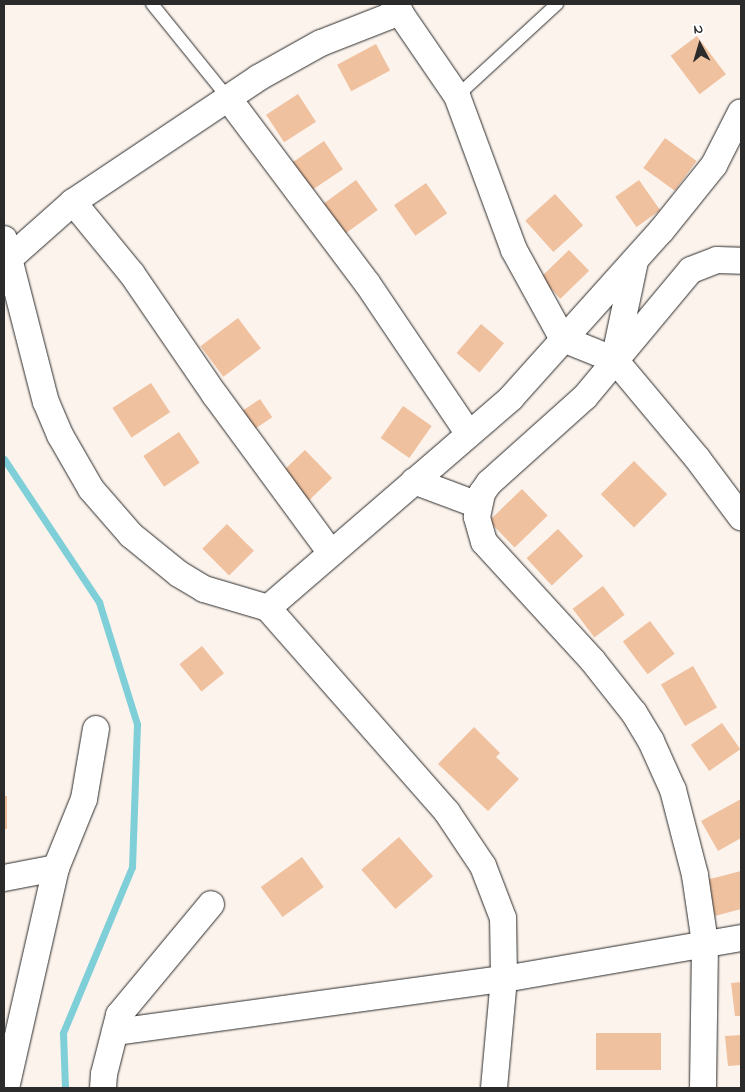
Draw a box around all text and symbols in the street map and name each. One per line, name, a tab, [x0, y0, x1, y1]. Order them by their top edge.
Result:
text: N	[693, 19, 704, 41]
north arrow	[675, 20, 725, 70]

